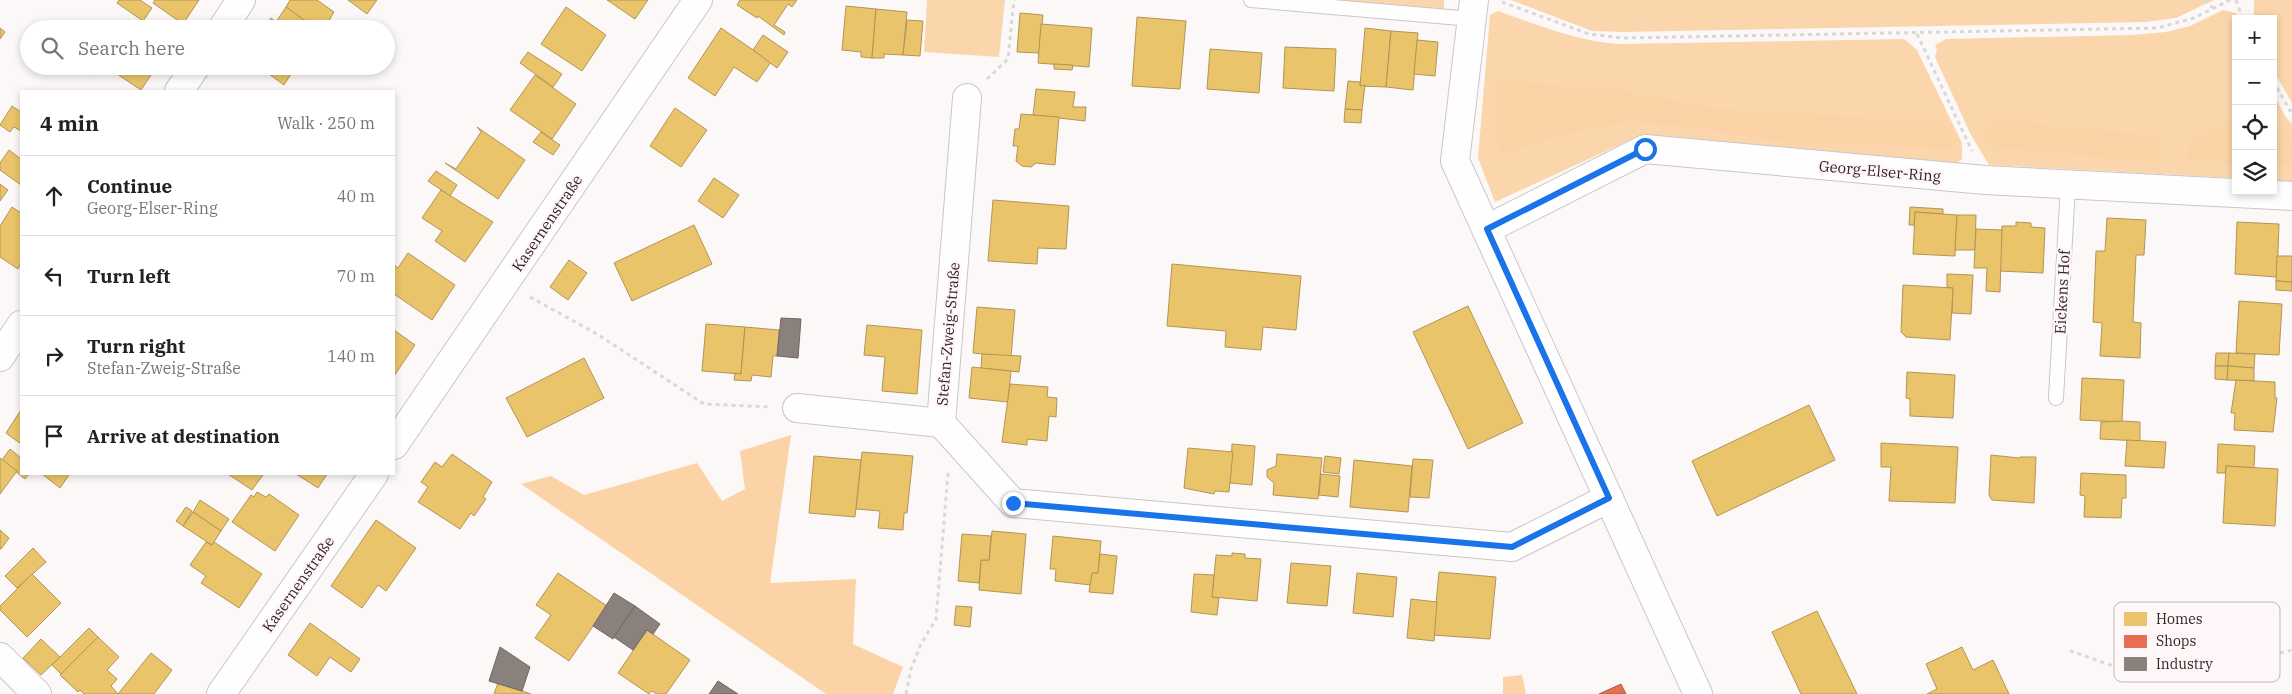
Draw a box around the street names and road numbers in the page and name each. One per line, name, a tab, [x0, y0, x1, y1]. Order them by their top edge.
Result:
street label: Georg-Elser-Ring	[1818, 156, 1942, 186]
street label: Kasernenstraße	[508, 171, 586, 275]
street label: Eickens Hof	[2050, 249, 2074, 335]
street label: Stefan-Zweig-Straße	[932, 261, 964, 407]
street label: Kasernenstraße	[258, 532, 338, 636]

